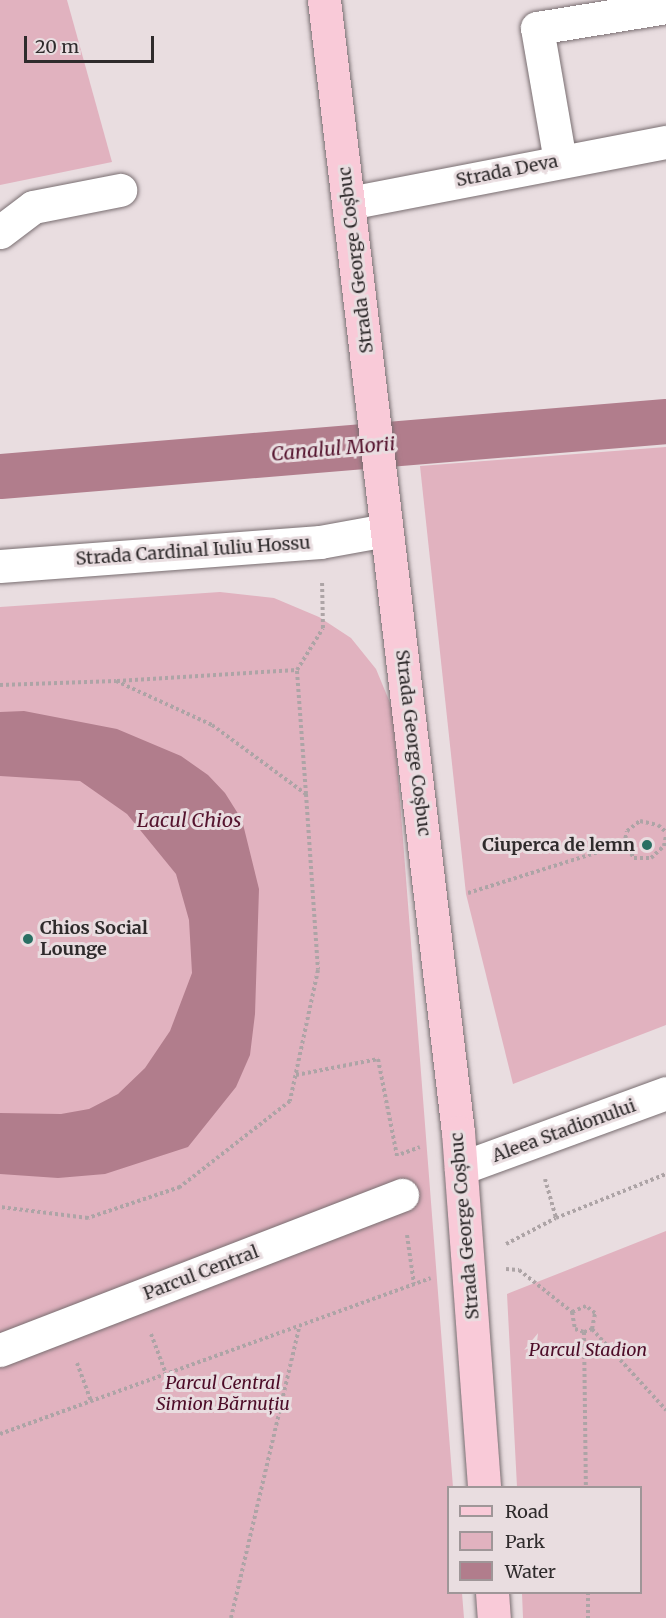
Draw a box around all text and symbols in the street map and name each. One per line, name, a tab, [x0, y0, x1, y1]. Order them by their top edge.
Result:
scale bar	[27, 24, 158, 62]
text: 20 m	[35, 35, 79, 58]
street label: Strada Deva	[454, 151, 560, 191]
street label: Strada George Coșbuc	[334, 166, 378, 354]
water label: Canalul Morii	[270, 431, 396, 465]
street label: Strada Cardinal Iuliu Hossu	[75, 532, 311, 570]
street label: Strada George Coșbuc	[391, 649, 435, 837]
water label: Lacul Chios	[137, 807, 241, 831]
place label: Ciuperca de lemn	[482, 834, 635, 856]
marker: Ciuperca de lemn	[640, 838, 654, 852]
place label: Chios Social Lounge	[40, 918, 148, 960]
marker: Chios Social Lounge	[21, 932, 35, 946]
street label: Aleea Stadionului	[489, 1095, 639, 1167]
street label: Strada George Coșbuc	[446, 1132, 484, 1320]
street label: Parcul Central	[140, 1241, 262, 1305]
park label: Parcul Stadion	[529, 1339, 647, 1361]
park label: Parcul Central Simion Bărnuțiu	[156, 1373, 290, 1416]
legend	[447, 1486, 642, 1594]
text: Road	[505, 1500, 549, 1523]
text: Park	[505, 1530, 545, 1553]
text: Water	[505, 1560, 556, 1583]

